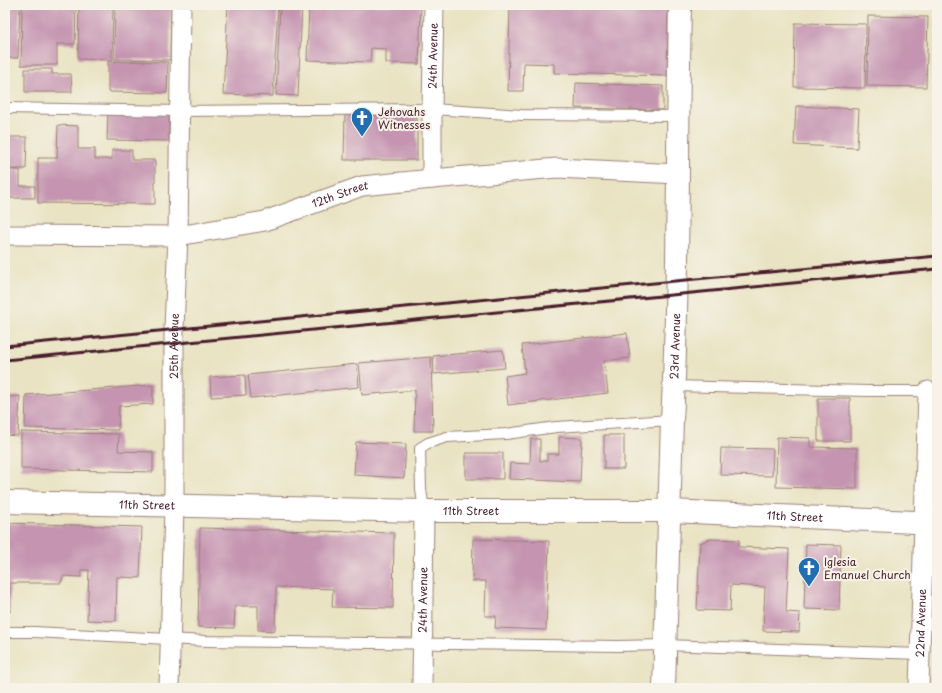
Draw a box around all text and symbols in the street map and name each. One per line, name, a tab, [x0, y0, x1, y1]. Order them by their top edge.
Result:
street label: 24th Avenue	[423, 23, 442, 89]
place label: Jehovahs Witnesses	[378, 103, 430, 133]
church icon: Jehovahs Witnesses	[349, 105, 375, 138]
street label: 12th Street	[309, 176, 369, 212]
street label: 25th Avenue	[165, 313, 183, 379]
street label: 23rd Avenue	[665, 313, 684, 380]
street label: 11th Street	[119, 495, 176, 514]
street label: 11th Street	[443, 502, 500, 519]
street label: 11th Street	[766, 506, 824, 526]
place label: Iglesia Emanuel Church	[824, 553, 911, 583]
church icon: Iglesia Emanuel Church	[796, 555, 822, 588]
street label: 24th Avenue	[414, 567, 431, 633]
street label: 22nd Avenue	[911, 589, 930, 658]

